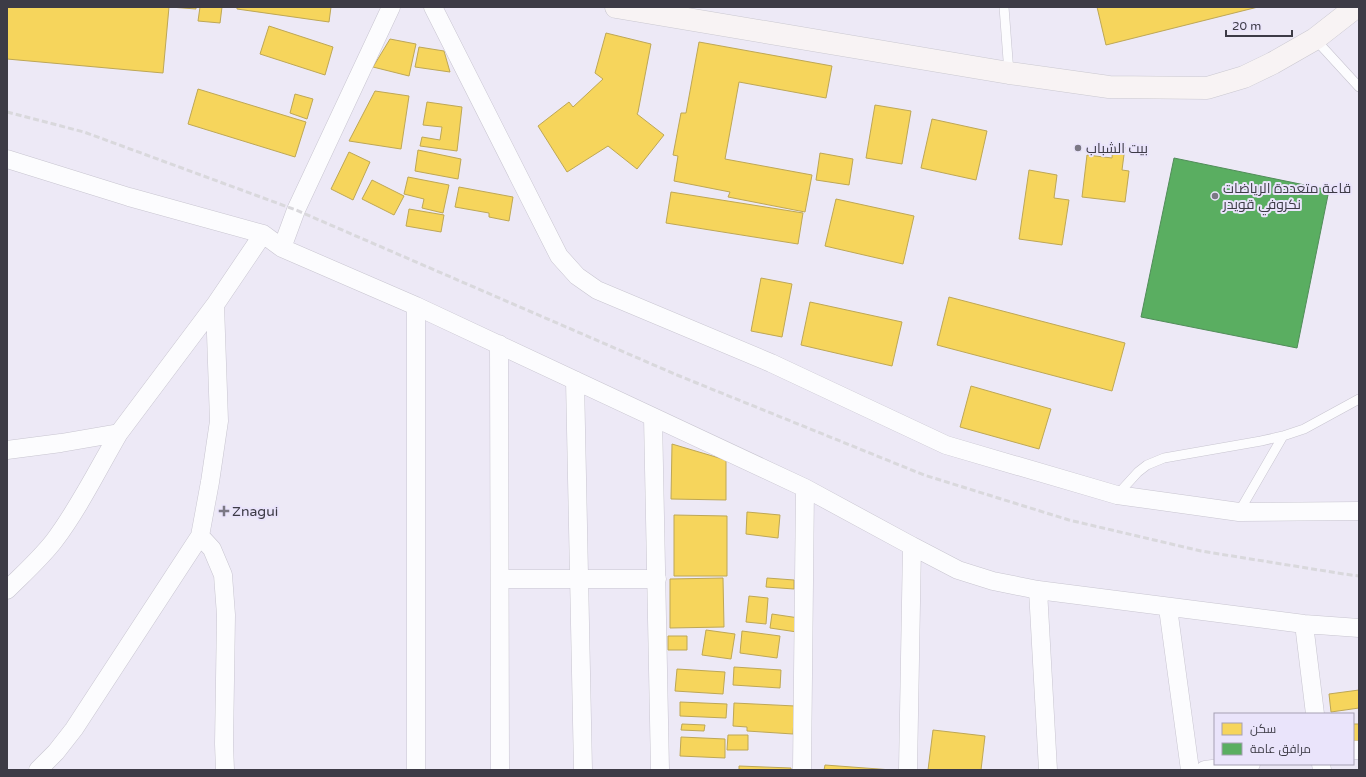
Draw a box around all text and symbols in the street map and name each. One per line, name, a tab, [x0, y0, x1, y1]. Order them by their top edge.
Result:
scale bar	[1226, 12, 1292, 38]
text: 20 m	[1232, 19, 1261, 33]
place label: بيت الشباب	[1086, 140, 1148, 157]
marker: بيت الشباب	[1073, 143, 1083, 153]
place label: قاعة متعددة الرياضات نكروفي قويدر	[1222, 180, 1351, 216]
marker: قاعة متعددة الرياضات نكروفي قويدر	[1210, 191, 1220, 201]
place label: Znagui	[232, 503, 278, 520]
marker: Znagui	[219, 506, 229, 516]
legend	[1214, 713, 1354, 765]
text: سكن	[1250, 722, 1276, 736]
text: مرافق عامة	[1250, 742, 1311, 756]

